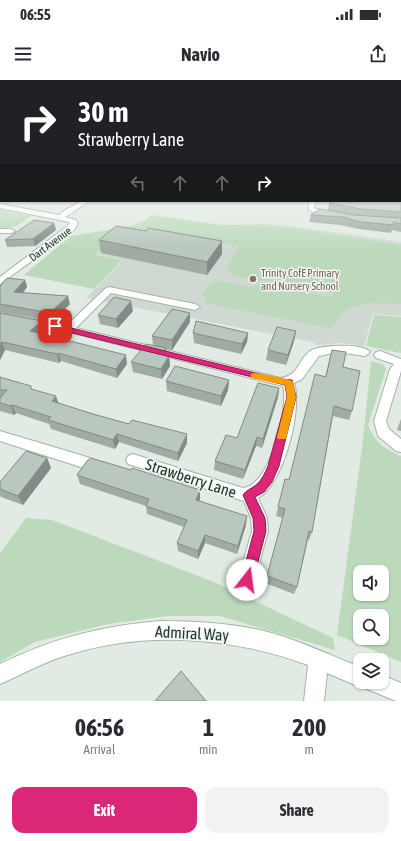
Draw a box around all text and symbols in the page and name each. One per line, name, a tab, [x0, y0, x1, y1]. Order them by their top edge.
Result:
text: 06:55	[20, 6, 51, 23]
icon: menu	[12, 43, 34, 65]
icon: share	[367, 43, 389, 65]
text: Navio	[181, 44, 220, 65]
icon: right	[12, 96, 64, 148]
text: 30 m	[78, 96, 128, 128]
text: Strawberry Lane	[78, 129, 184, 150]
icon: left	[127, 172, 149, 194]
icon: ahead	[169, 172, 191, 194]
icon: ahead	[211, 172, 233, 194]
icon: right	[253, 172, 275, 194]
street label: Dart Avenue	[27, 224, 73, 264]
place label: Trinity CofE Primary and Nursery School	[261, 267, 340, 292]
marker: Trinity CofE Primary and Nursery School	[248, 274, 258, 284]
pin	[38, 309, 72, 343]
icon: arrive	[44, 315, 66, 337]
street label: Strawberry Lane	[143, 455, 239, 502]
position arrow	[226, 559, 268, 601]
map controls	[353, 565, 389, 689]
button: sound	[353, 565, 389, 601]
button: search	[353, 609, 389, 645]
street label: Admiral Way	[154, 622, 230, 645]
button: layers	[353, 653, 389, 689]
text: 06:56	[75, 714, 124, 741]
text: 1	[203, 714, 214, 741]
text: 200	[292, 714, 326, 741]
text: Arrival	[84, 742, 115, 757]
text: min	[199, 742, 218, 757]
text: m	[305, 742, 314, 757]
button: Exit	[12, 787, 197, 833]
button: Share	[205, 787, 389, 833]

